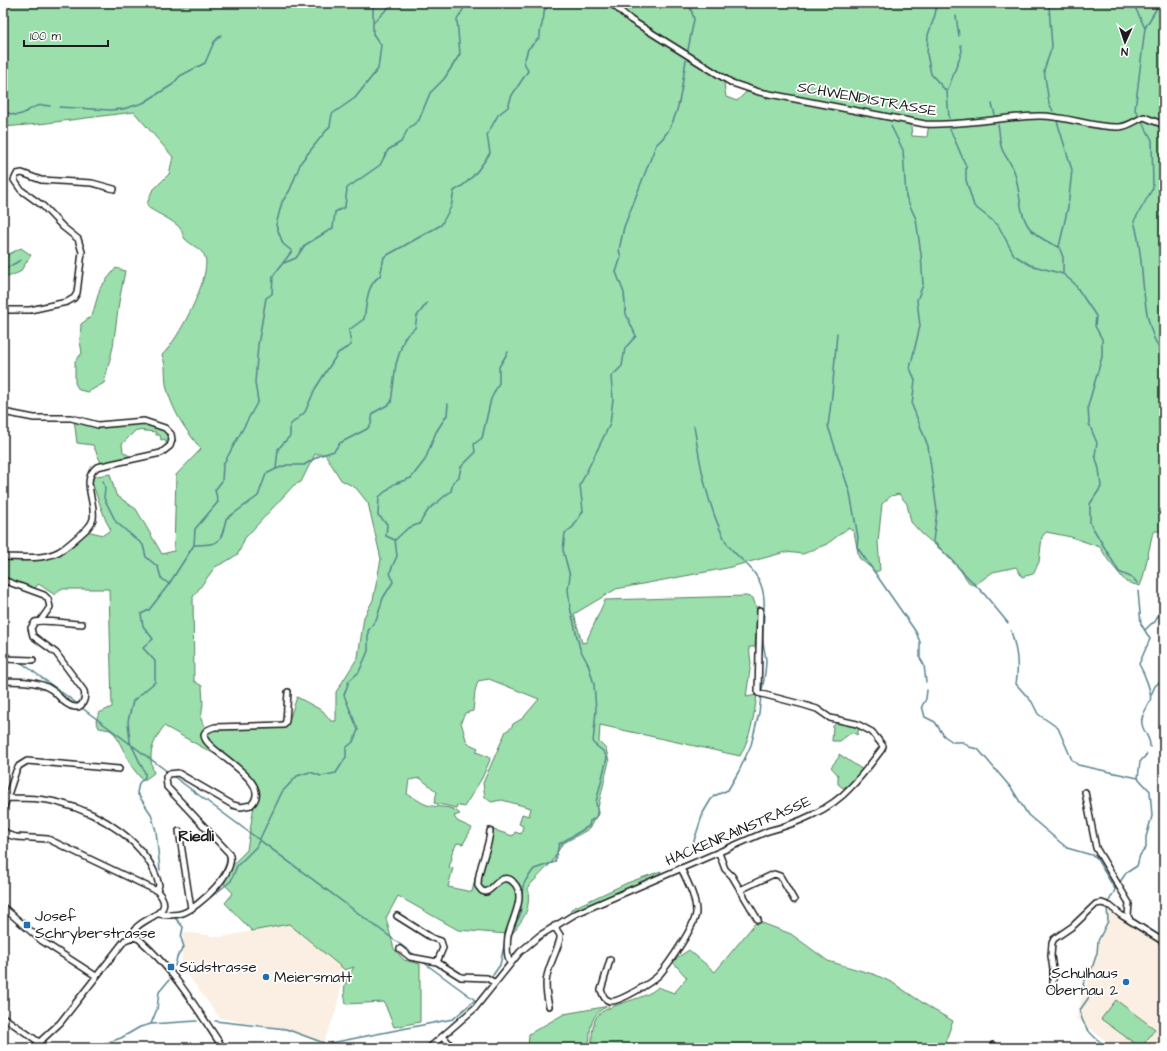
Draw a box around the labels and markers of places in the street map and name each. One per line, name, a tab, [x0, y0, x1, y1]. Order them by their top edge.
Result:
place label: Josef Schryberstrasse	[35, 906, 156, 945]
marker: Josef Schryberstrasse	[22, 920, 32, 930]
place label: Südstrasse	[179, 957, 257, 978]
marker: Südstrasse	[166, 962, 176, 972]
place label: Schulhaus Obernau 2	[1046, 963, 1118, 1001]
place label: Meiersmatt	[274, 967, 352, 988]
marker: Meiersmatt	[261, 972, 271, 982]
marker: Schulhaus Obernau 2	[1121, 977, 1131, 987]

